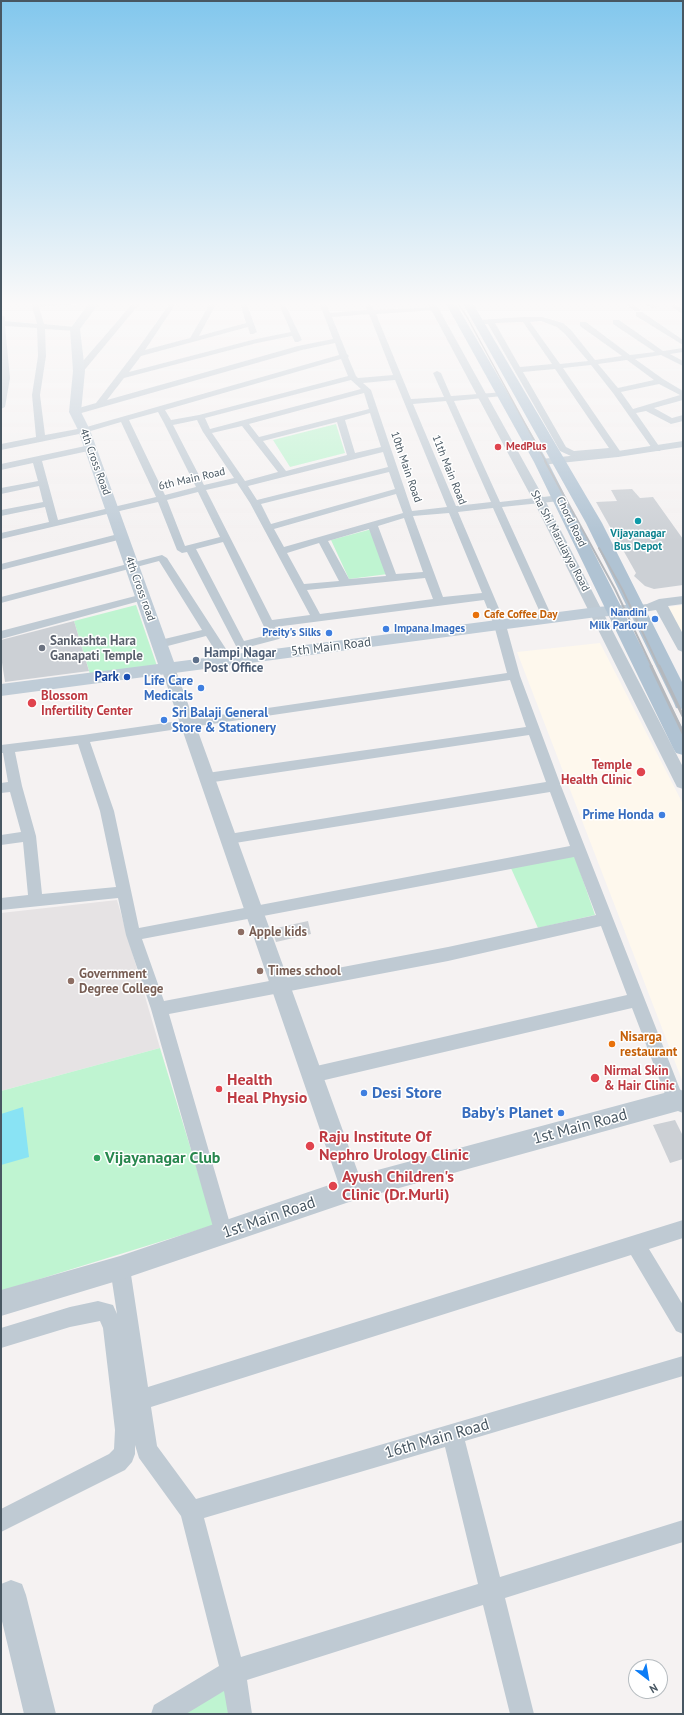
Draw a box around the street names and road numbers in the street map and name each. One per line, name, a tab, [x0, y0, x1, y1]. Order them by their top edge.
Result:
street label: 4th Cross Road	[77, 427, 113, 497]
street label: 10th Main Road	[388, 430, 424, 504]
street label: 11th Main Road	[429, 433, 469, 507]
street label: 6th Main Road	[157, 465, 227, 493]
street label: Sha Shi Marulayya Road	[528, 488, 592, 594]
street label: Chord Road	[553, 495, 589, 549]
street label: 4th Cross road	[122, 555, 158, 623]
street label: 5th Main Road	[290, 634, 372, 660]
street label: 1st Main Road	[531, 1105, 629, 1149]
street label: 1st Main Road	[220, 1193, 318, 1243]
street label: 16th Main Road	[383, 1415, 491, 1463]

